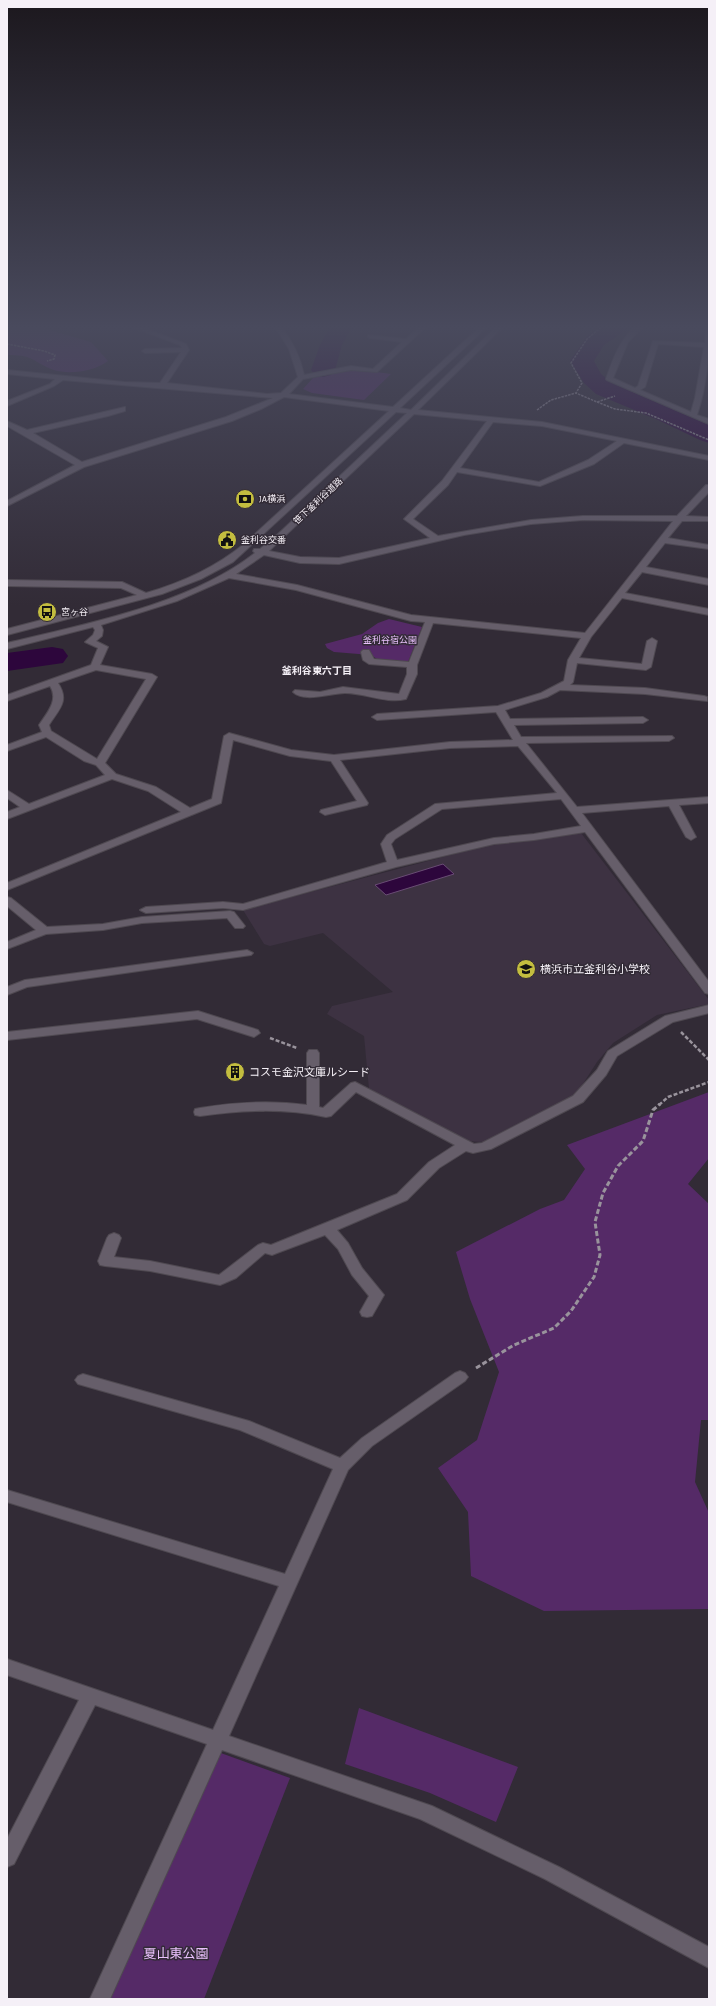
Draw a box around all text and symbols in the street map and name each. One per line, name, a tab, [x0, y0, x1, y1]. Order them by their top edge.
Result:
street label: 笹下釜利谷道路	[292, 476, 344, 526]
bank icon: JA横浜	[234, 488, 256, 510]
place label: JA横浜	[259, 494, 286, 504]
public building icon: 釜利谷交番	[216, 529, 238, 551]
place label: 釜利谷交番	[241, 535, 286, 545]
bus stop icon: 宮ヶ谷	[36, 601, 58, 623]
place label: 宮ヶ谷	[61, 607, 88, 617]
park label: 釜利谷宿公園	[363, 635, 417, 645]
district label: 釜利谷東六丁目	[281, 665, 352, 676]
school or university icon: 横浜市立釜利谷小学校	[515, 958, 537, 980]
place label: 横浜市立釜利谷小学校	[540, 963, 650, 975]
building icon: コスモ金沢文庫ルシード	[224, 1061, 246, 1083]
place label: コスモ金沢文庫ルシード	[249, 1066, 370, 1078]
park label: 夏山東公園	[143, 1947, 209, 1961]

